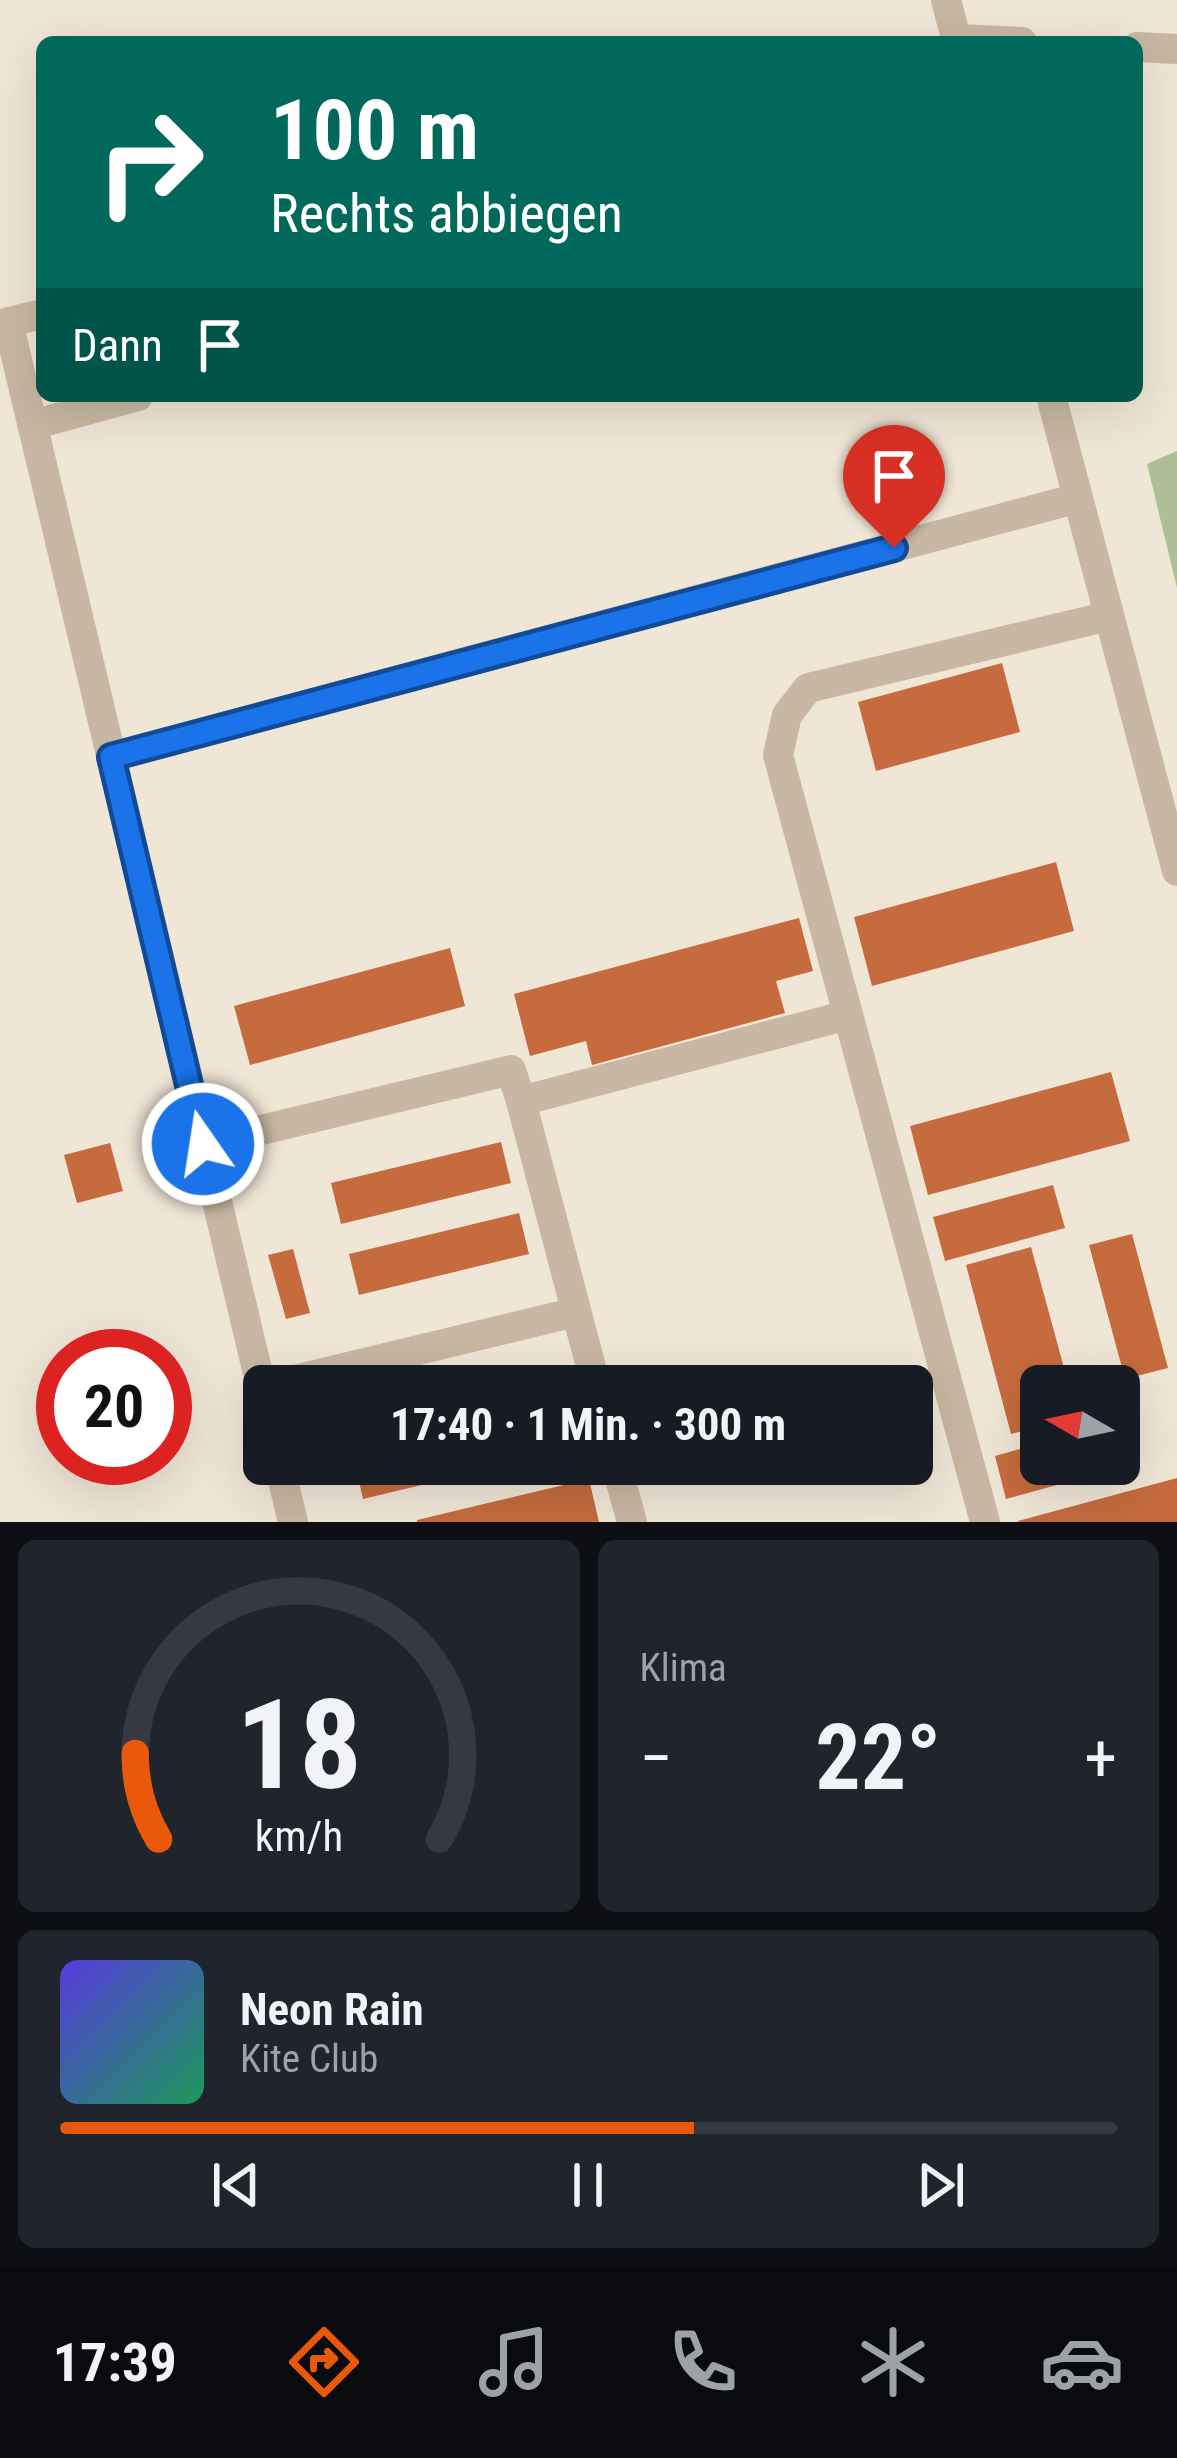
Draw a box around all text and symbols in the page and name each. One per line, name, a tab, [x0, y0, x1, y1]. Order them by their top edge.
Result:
text: 100 m	[270, 81, 479, 180]
icon: right	[72, 84, 228, 240]
text: Rechts abbiegen	[270, 182, 623, 245]
icon: arrive	[187, 312, 253, 378]
text: Dann	[72, 319, 163, 372]
pin	[843, 425, 945, 548]
icon: arrive	[861, 443, 927, 509]
position arrow	[140, 1081, 266, 1207]
speed limit sign: 20	[36, 1329, 192, 1485]
north arrow	[1020, 1365, 1140, 1485]
map controls	[1020, 1365, 1140, 1485]
text: 17:40 · 1 Min. · 300 m	[390, 1398, 786, 1451]
text: Klima	[640, 1645, 727, 1691]
text: 18	[236, 1672, 362, 1818]
text: 22°	[815, 1706, 941, 1811]
text: −	[640, 1720, 673, 1797]
text: +	[1084, 1720, 1117, 1797]
text: km/h	[255, 1811, 343, 1861]
text: Neon Rain	[240, 1983, 424, 2036]
text: Kite Club	[240, 2036, 378, 2082]
icon: previous	[203, 2152, 269, 2218]
icon: pause	[555, 2152, 621, 2218]
icon: next	[908, 2152, 974, 2218]
icon: directions	[282, 2320, 366, 2404]
icon: music	[472, 2320, 556, 2404]
icon: phone	[661, 2320, 745, 2404]
icon: climate	[851, 2320, 935, 2404]
icon: car	[1040, 2320, 1124, 2404]
text: 17:39	[53, 2331, 177, 2394]

